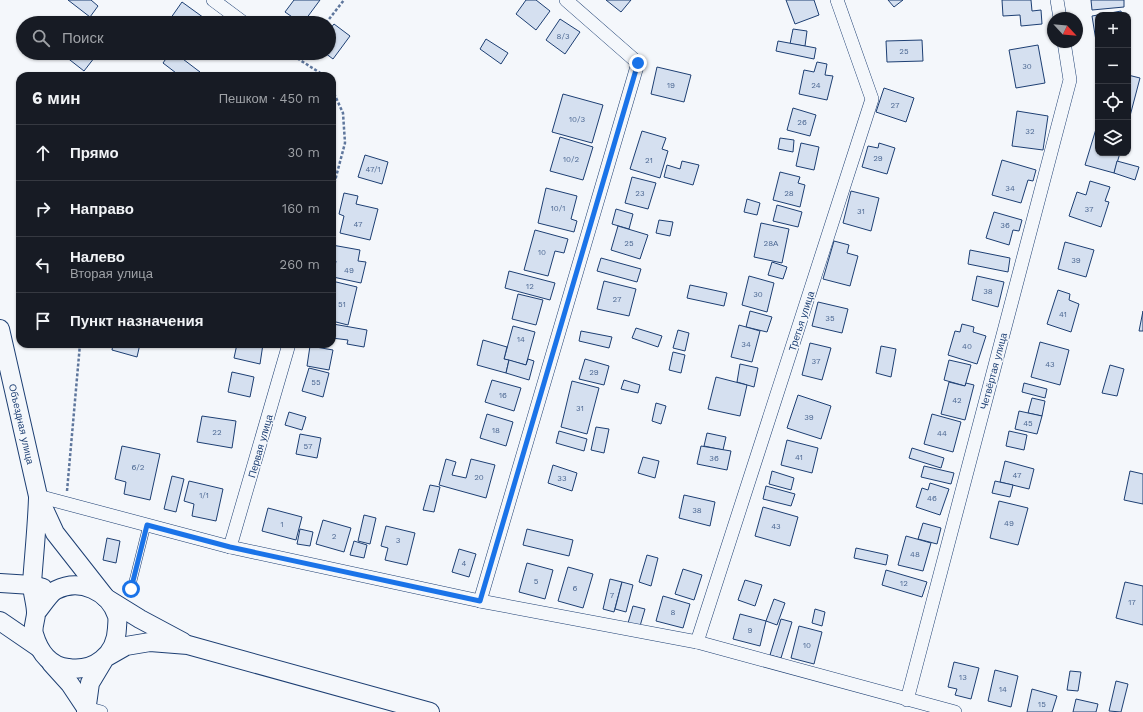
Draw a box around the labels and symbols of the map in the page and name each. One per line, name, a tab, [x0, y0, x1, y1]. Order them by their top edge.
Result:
north arrow	[1047, 12, 1083, 48]
house number: 8/3	[556, 32, 570, 41]
house number: 25	[899, 47, 909, 56]
route end	[629, 54, 647, 72]
house number: 30	[1022, 62, 1032, 71]
house number: 19	[667, 81, 675, 90]
house number: 24	[811, 81, 821, 90]
house number: 27	[891, 101, 900, 110]
house number: 10/3	[569, 115, 585, 124]
house number: 26	[797, 118, 807, 127]
house number: 32	[1025, 127, 1035, 136]
house number: 29	[873, 154, 883, 163]
house number: 10/2	[563, 155, 579, 164]
house number: 21	[645, 156, 653, 165]
house number: 47/1	[365, 165, 381, 174]
house number: 34	[1005, 184, 1015, 193]
house number: 23	[635, 189, 645, 198]
house number: 28	[784, 189, 794, 198]
house number: 10/1	[551, 204, 565, 213]
house number: 37	[1085, 205, 1094, 214]
house number: 31	[857, 207, 865, 216]
house number: 47	[354, 220, 363, 229]
house number: 36	[1000, 221, 1010, 230]
house number: 25	[624, 239, 634, 248]
house number: 28А	[764, 239, 779, 248]
house number: 10	[538, 248, 546, 257]
house number: 39	[1071, 256, 1081, 265]
house number: 49	[344, 266, 354, 275]
house number: 12	[526, 282, 534, 291]
house number: 38	[983, 287, 993, 296]
street label: Третья улица	[787, 289, 816, 353]
house number: 30	[753, 290, 763, 299]
house number: 27	[613, 295, 622, 304]
house number: 51	[338, 300, 346, 309]
house number: 41	[1059, 310, 1067, 319]
house number: 35	[825, 314, 835, 323]
street label: Четвёртая улица	[978, 331, 1009, 411]
house number: 14	[517, 335, 525, 344]
house number: 34	[741, 340, 751, 349]
house number: 40	[962, 342, 972, 351]
house number: 37	[812, 357, 821, 366]
house number: 43	[1045, 360, 1055, 369]
house number: 29	[589, 368, 599, 377]
house number: 55	[311, 378, 321, 387]
street label: Объездная улица	[7, 383, 36, 466]
house number: 16	[499, 391, 507, 400]
house number: 42	[952, 396, 962, 405]
house number: 31	[576, 404, 584, 413]
street label: Первая улица	[246, 413, 275, 479]
house number: 39	[804, 413, 814, 422]
house number: 45	[1023, 419, 1033, 428]
house number: 18	[492, 426, 500, 435]
house number: 22	[212, 428, 222, 437]
house number: 44	[937, 429, 947, 438]
house number: 57	[303, 442, 313, 451]
house number: 41	[795, 453, 803, 462]
house number: 36	[709, 454, 719, 463]
house number: 6/2	[131, 463, 145, 472]
house number: 47	[1013, 471, 1022, 480]
house number: 20	[474, 473, 484, 482]
house number: 33	[557, 474, 567, 483]
house number: 1/1	[199, 491, 209, 500]
house number: 46	[927, 494, 937, 503]
house number: 38	[692, 506, 702, 515]
house number: 49	[1004, 519, 1014, 528]
house number: 1	[280, 520, 284, 529]
house number: 43	[771, 522, 781, 531]
house number: 2	[332, 532, 337, 541]
house number: 3	[396, 536, 401, 545]
house number: 48	[910, 550, 920, 559]
house number: 4	[462, 559, 467, 568]
house number: 5	[534, 577, 539, 586]
house number: 12	[900, 579, 908, 588]
route start	[122, 580, 140, 598]
house number: 6	[573, 584, 578, 593]
house number: 7	[610, 591, 615, 600]
house number: 17	[1128, 598, 1136, 607]
house number: 8	[671, 608, 676, 617]
house number: 9	[748, 626, 753, 635]
house number: 10	[803, 641, 811, 650]
house number: 13	[959, 673, 967, 682]
house number: 14	[999, 685, 1007, 694]
house number: 15	[1038, 700, 1046, 709]

